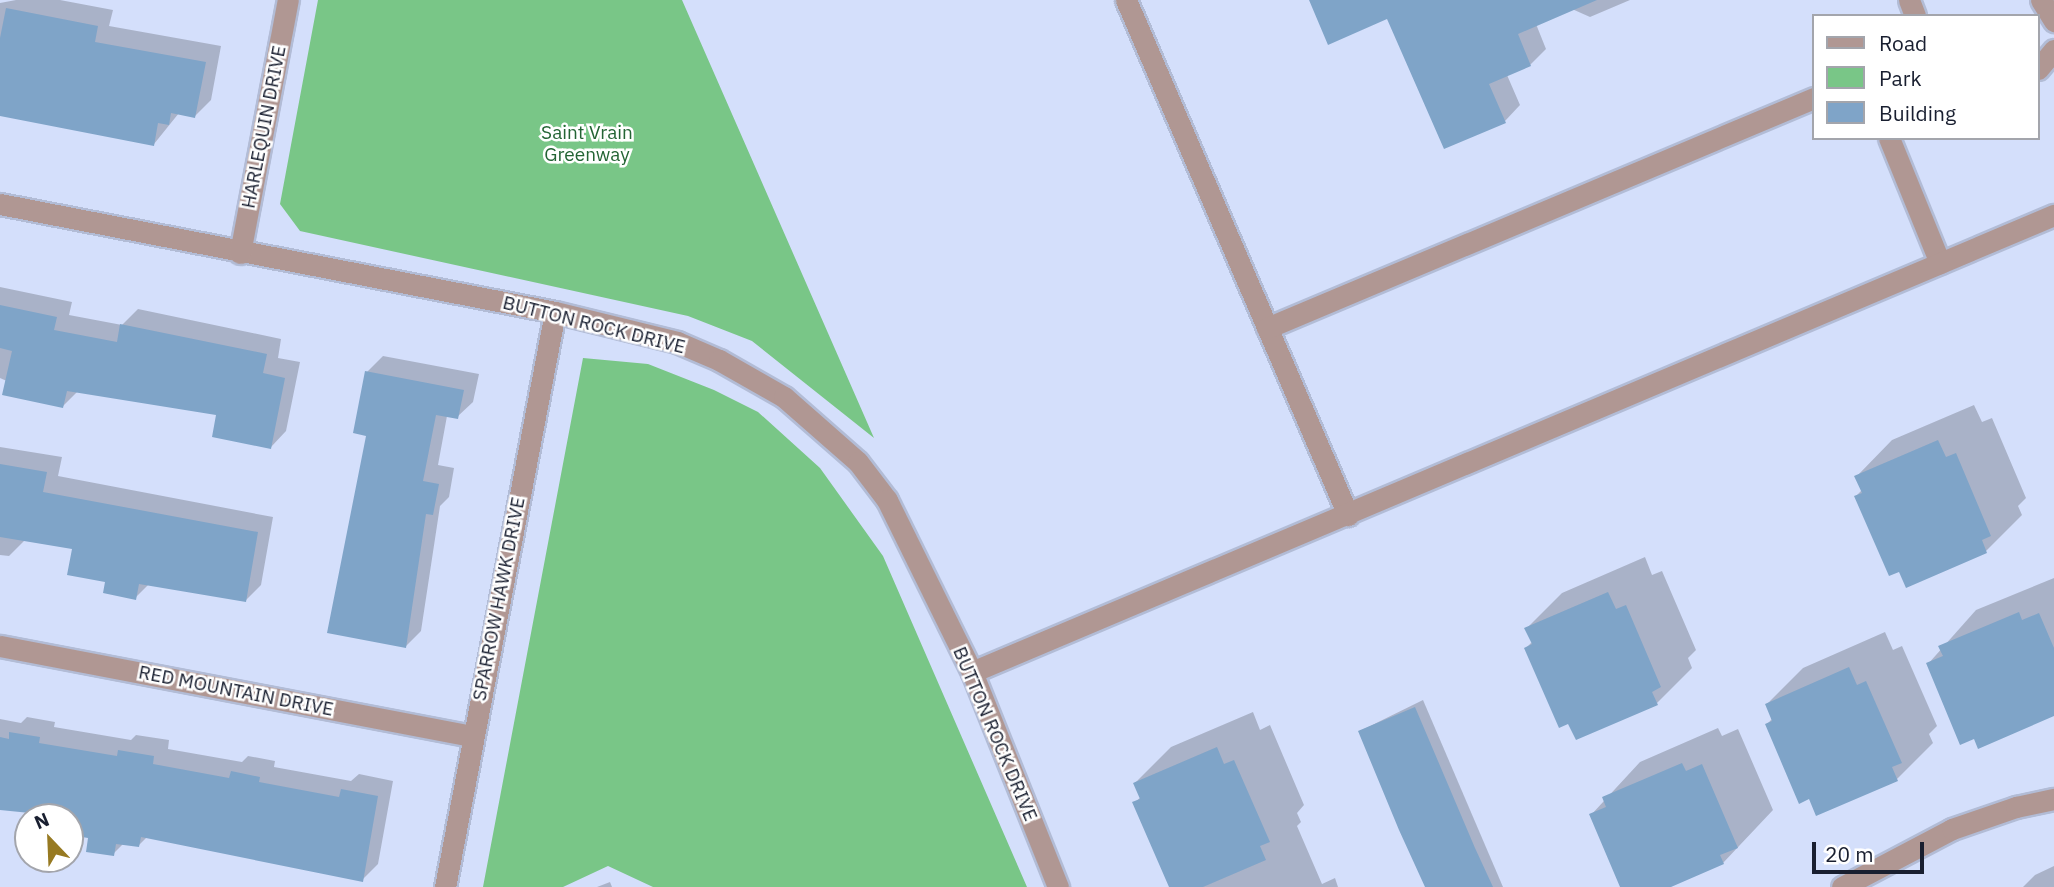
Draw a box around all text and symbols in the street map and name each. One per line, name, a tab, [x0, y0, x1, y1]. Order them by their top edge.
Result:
legend	[1812, 14, 2040, 140]
text: Road	[1879, 29, 1927, 57]
street label: HARLEQUIN DRIVE	[237, 44, 291, 210]
text: Park	[1879, 64, 1922, 92]
text: Building	[1879, 99, 1956, 127]
park label: Saint Vrain Greenway	[541, 122, 633, 166]
street label: BUTTON ROCK DRIVE	[500, 291, 688, 359]
street label: SPARROW HAWK DRIVE	[468, 495, 530, 703]
street label: BUTTON ROCK DRIVE	[948, 643, 1042, 825]
street label: RED MOUNTAIN DRIVE	[137, 661, 335, 721]
north arrow	[14, 803, 84, 873]
text: N	[31, 807, 53, 834]
scale bar	[1816, 828, 1928, 872]
text: 20 m	[1825, 840, 1874, 868]

